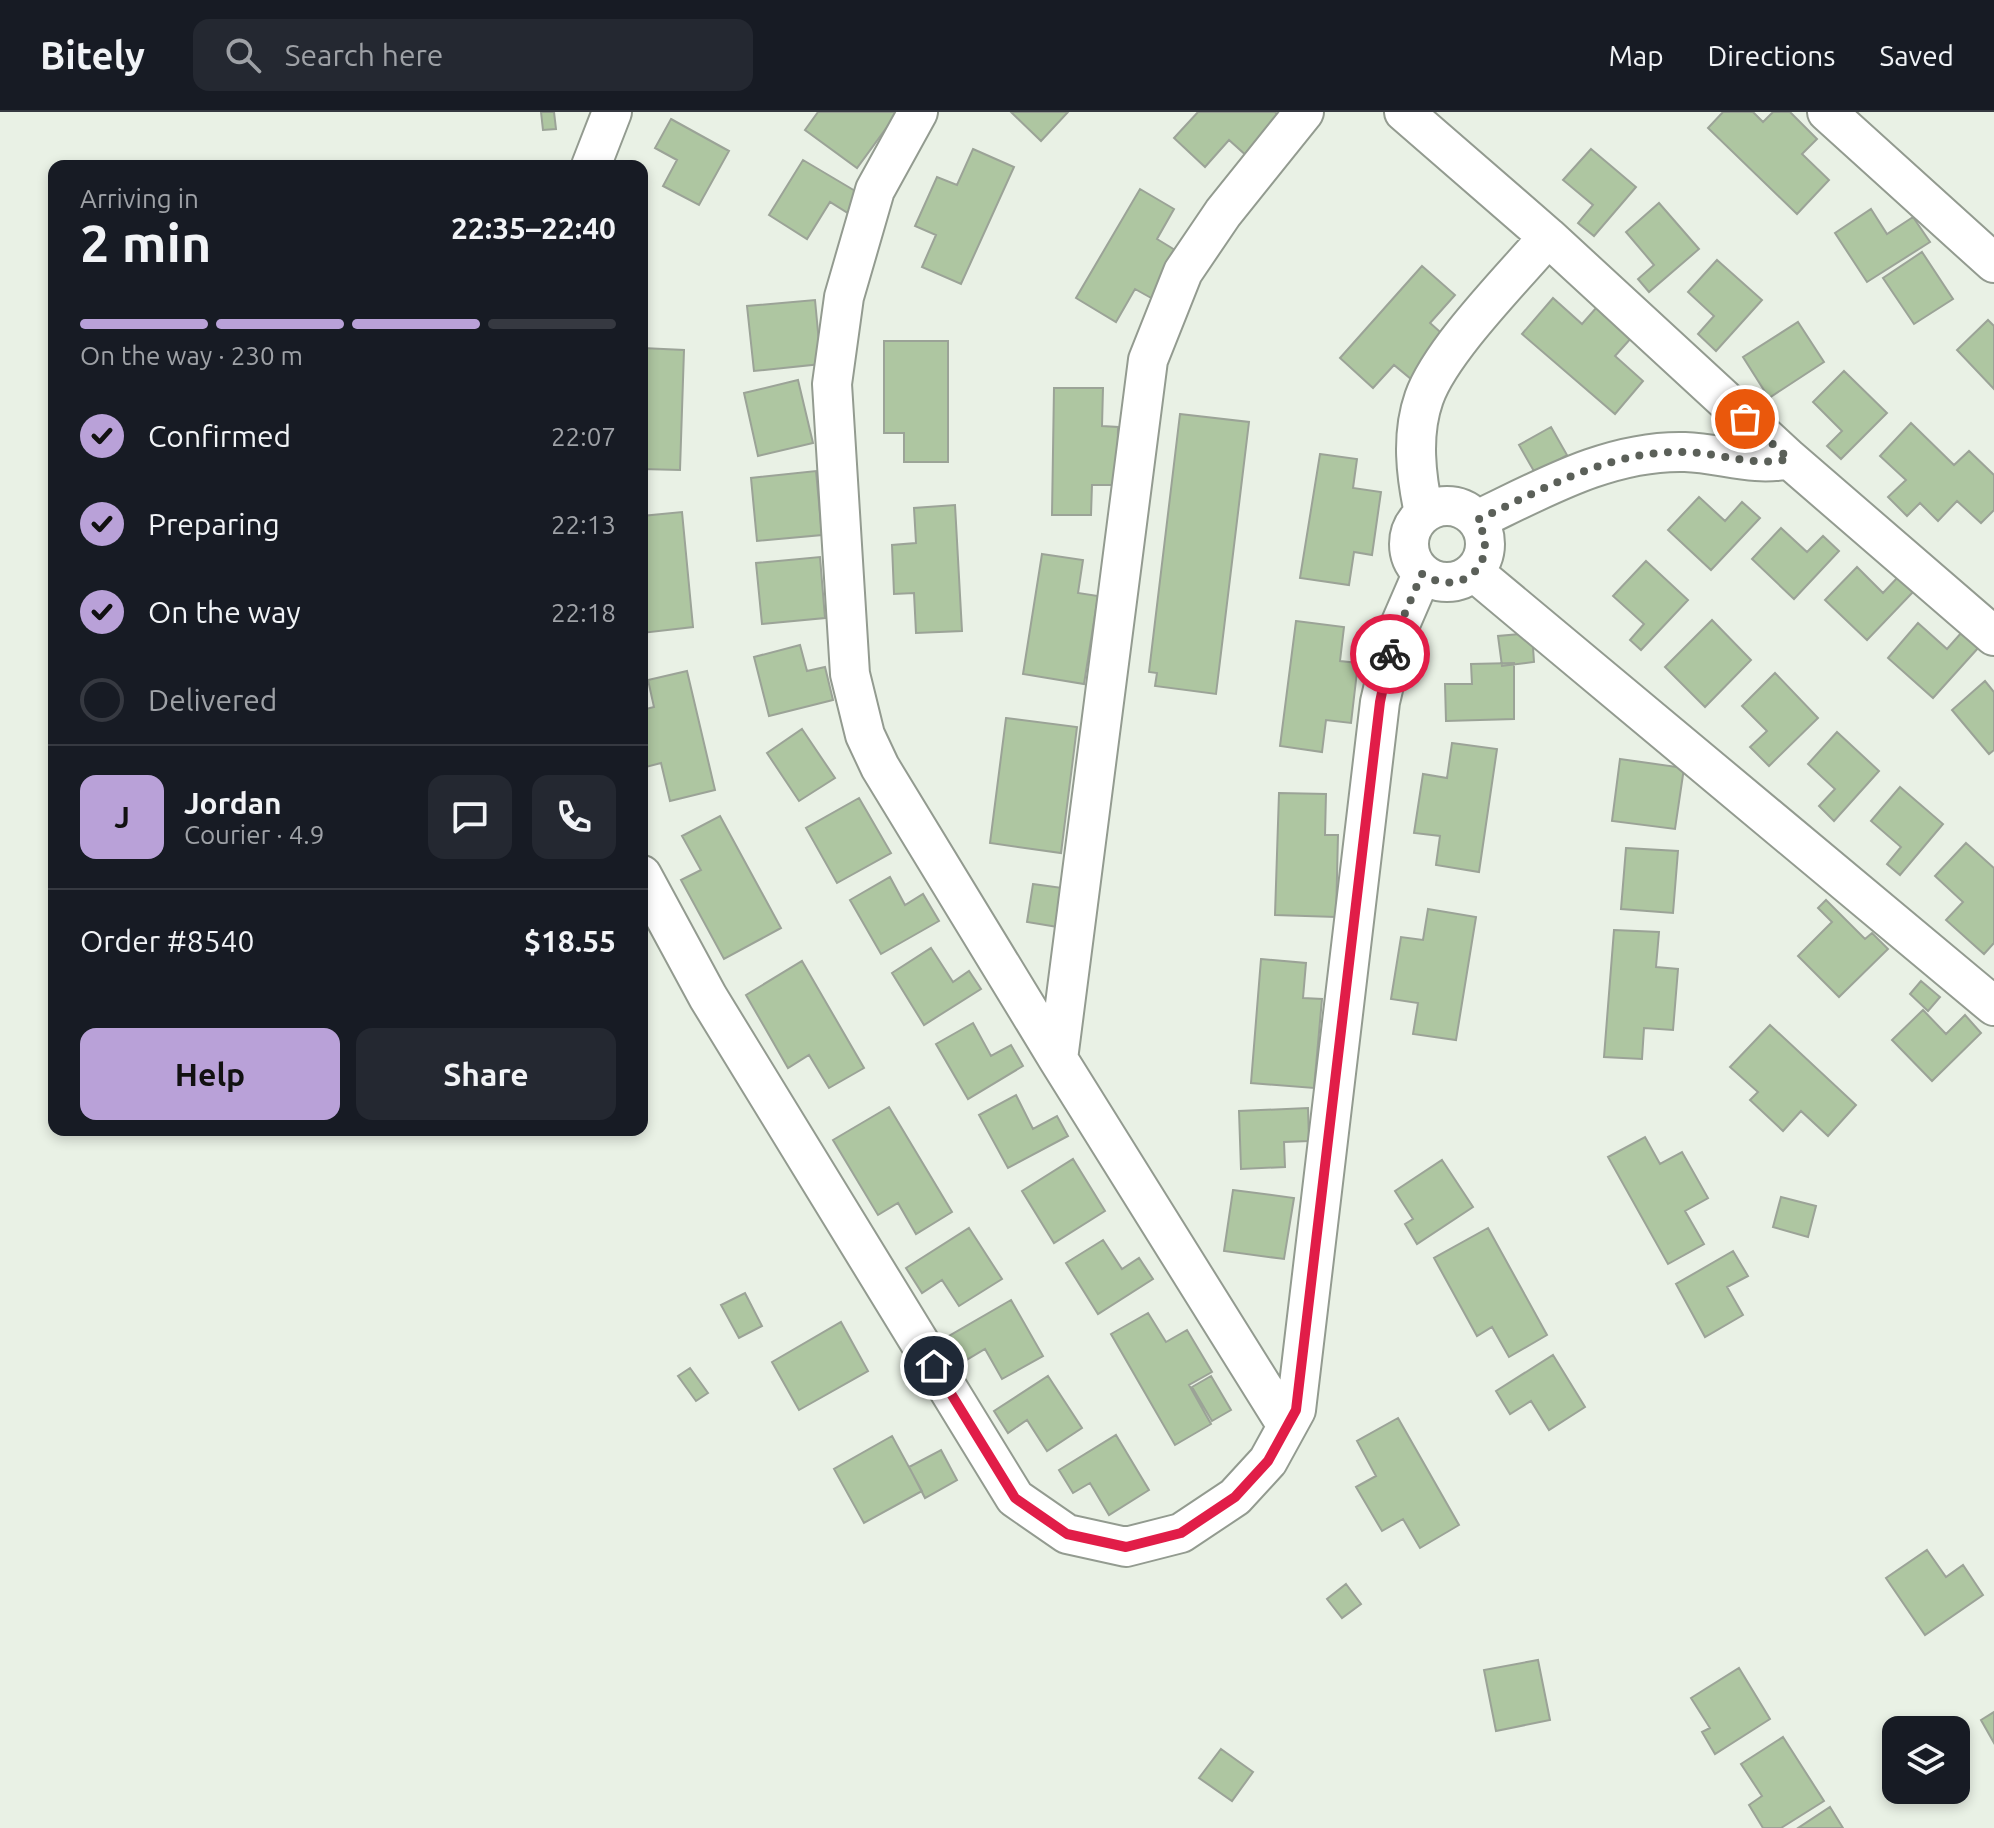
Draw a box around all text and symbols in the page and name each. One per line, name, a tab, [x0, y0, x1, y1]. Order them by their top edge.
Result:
search box	[193, 19, 753, 91]
icon: search	[221, 33, 265, 77]
text: Bitely	[40, 34, 145, 76]
text: Search here	[285, 38, 443, 72]
text: Map	[1608, 40, 1664, 71]
text: Directions	[1708, 40, 1835, 71]
text: Saved	[1879, 40, 1954, 71]
text: Arriving in	[80, 184, 199, 213]
text: 22:35–22:40	[451, 211, 616, 245]
text: 2 min	[80, 214, 211, 272]
text: On the way · 230 m	[80, 341, 303, 370]
pin	[1711, 385, 1779, 453]
icon: bag	[1723, 397, 1767, 441]
icon: check	[80, 414, 124, 458]
text: Confirmed	[148, 419, 291, 453]
text: 22:07	[551, 422, 616, 451]
icon: check	[80, 502, 124, 546]
text: Preparing	[148, 507, 280, 541]
text: 22:13	[551, 510, 616, 539]
icon: check	[80, 590, 124, 634]
text: On the way	[148, 595, 301, 629]
text: 22:18	[551, 598, 616, 627]
courier	[1350, 614, 1430, 694]
icon: bike	[1368, 632, 1412, 676]
text: Delivered	[148, 683, 277, 717]
button: chat	[428, 775, 512, 859]
button: phone	[532, 775, 616, 859]
text: Jordan	[184, 786, 282, 820]
text: J	[114, 800, 130, 834]
text: Courier · 4.9	[184, 820, 324, 849]
text: Order #8540	[80, 924, 254, 958]
text: $18.55	[524, 924, 616, 958]
button: Help	[80, 1028, 340, 1120]
button: Share	[356, 1028, 616, 1120]
pin	[900, 1332, 968, 1400]
icon: home	[912, 1344, 956, 1388]
map controls	[1882, 1716, 1970, 1804]
button: layers	[1882, 1716, 1970, 1804]

